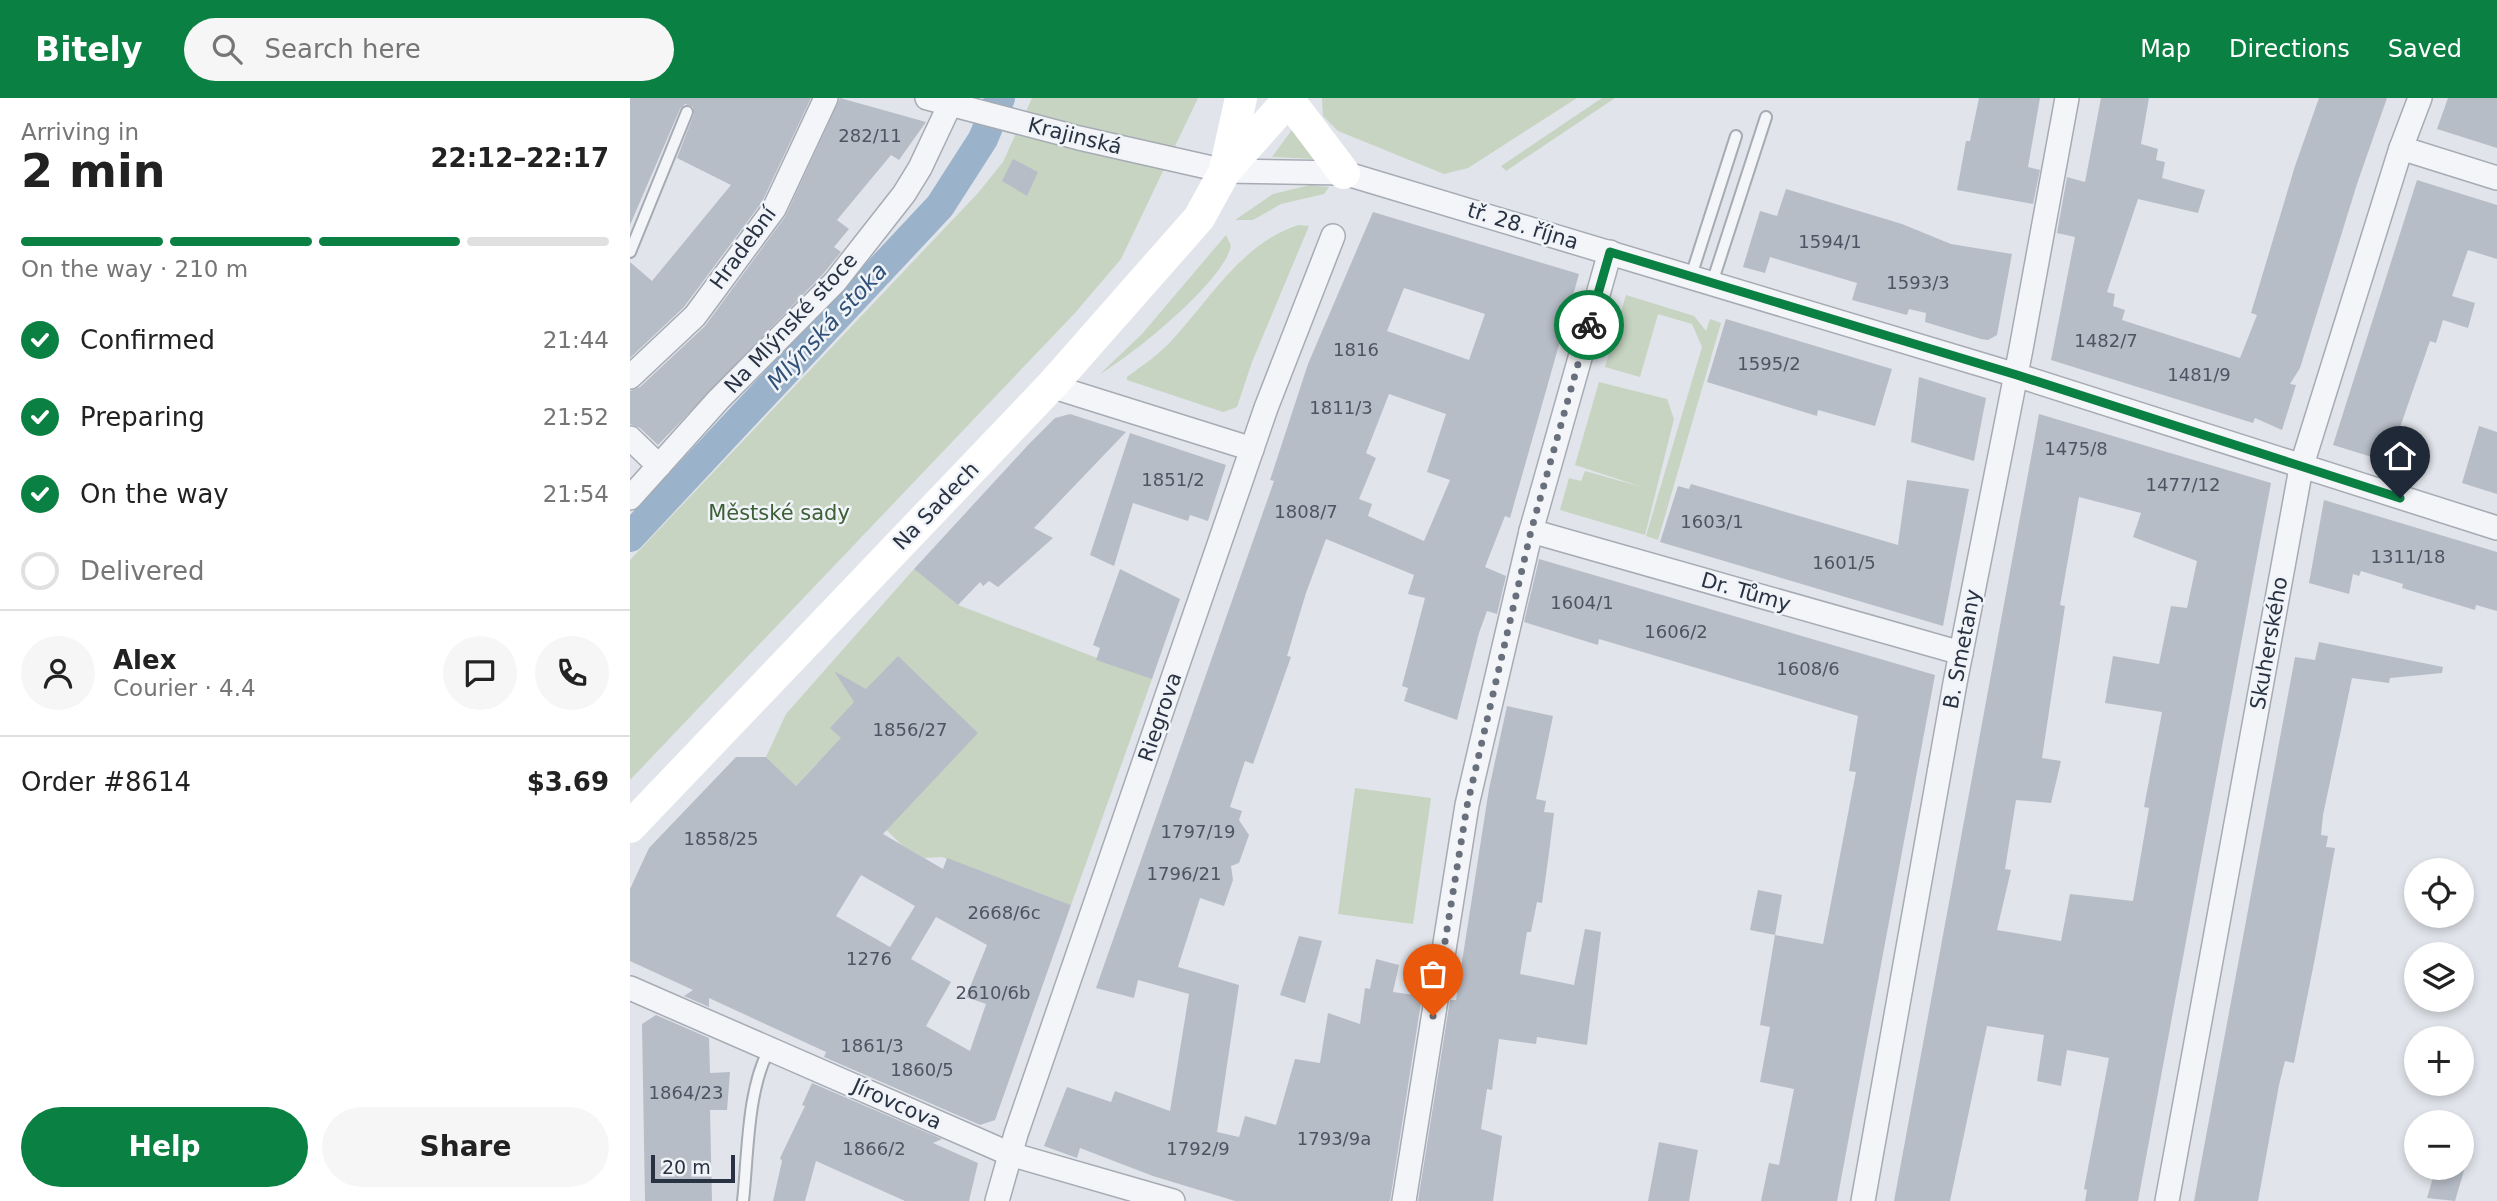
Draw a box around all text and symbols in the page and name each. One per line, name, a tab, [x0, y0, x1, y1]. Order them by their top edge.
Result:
search box	[184, 18, 674, 81]
text: Bitely	[35, 30, 142, 69]
icon: search	[208, 30, 246, 68]
text: Search here	[264, 34, 421, 64]
text: Map	[2140, 35, 2191, 63]
text: Directions	[2229, 35, 2350, 63]
text: Saved	[2388, 35, 2462, 63]
street label: Krajinská	[1026, 113, 1124, 159]
text: Arriving in	[21, 119, 139, 145]
house number: 282/11	[838, 125, 902, 146]
text: 22:12–22:17	[430, 143, 609, 173]
text: 2 min	[21, 144, 165, 198]
street label: tř. 28. října	[1465, 198, 1581, 254]
street label: Hradební	[705, 201, 782, 294]
house number: 1594/1	[1798, 231, 1862, 252]
street label: Na Mlýnské stoce	[720, 248, 862, 398]
text: On the way · 210 m	[21, 256, 248, 282]
water label: Mlýnská stoka	[762, 257, 892, 395]
house number: 1593/3	[1886, 272, 1950, 293]
courier	[1554, 290, 1624, 360]
icon: bike	[1570, 306, 1608, 344]
icon: check	[21, 321, 59, 359]
text: Confirmed	[80, 325, 215, 355]
text: 21:44	[543, 327, 609, 353]
house number: 1482/7	[2074, 330, 2138, 351]
house number: 1816	[1333, 339, 1379, 360]
house number: 1595/2	[1737, 353, 1801, 374]
house number: 1481/9	[2167, 364, 2231, 385]
house number: 1811/3	[1309, 397, 1373, 418]
icon: check	[21, 398, 59, 436]
text: Preparing	[80, 402, 205, 432]
text: 21:52	[543, 404, 609, 430]
pin	[2370, 426, 2430, 498]
icon: home	[2381, 437, 2419, 475]
house number: 1475/8	[2044, 438, 2108, 459]
street label: Na Sadech	[888, 457, 984, 555]
house number: 1851/2	[1141, 469, 1205, 490]
house number: 1477/12	[2146, 474, 2220, 495]
icon: check	[21, 475, 59, 513]
text: On the way	[80, 479, 229, 509]
text: 21:54	[543, 481, 609, 507]
park label: Městské sady	[708, 501, 850, 525]
house number: 1808/7	[1274, 501, 1338, 522]
house number: 1603/1	[1680, 511, 1744, 532]
house number: 1311/18	[2371, 546, 2445, 567]
house number: 1601/5	[1812, 552, 1876, 573]
text: Delivered	[80, 556, 204, 586]
street label: Dr. Tůmy	[1698, 568, 1794, 616]
street label: Skuherského	[2246, 575, 2292, 711]
street label: B. Smetany	[1939, 587, 1985, 711]
house number: 1604/1	[1550, 592, 1614, 613]
house number: 1606/2	[1644, 621, 1708, 642]
button: person	[21, 636, 95, 710]
button: chat	[443, 636, 517, 710]
button: phone	[535, 636, 609, 710]
text: Alex	[113, 645, 176, 675]
house number: 1608/6	[1776, 658, 1840, 679]
street label: Riegrova	[1134, 669, 1186, 765]
text: Courier · 4.4	[113, 675, 256, 701]
house number: 1856/27	[873, 719, 947, 740]
text: Order #8614	[21, 767, 191, 797]
text: $3.69	[527, 767, 609, 797]
house number: 1797/19	[1161, 821, 1235, 842]
house number: 1858/25	[684, 828, 758, 849]
map controls	[2404, 858, 2474, 1180]
button: locate	[2404, 858, 2474, 928]
house number: 1796/21	[1147, 863, 1221, 884]
house number: 2668/6c	[967, 902, 1041, 923]
button: layers	[2404, 942, 2474, 1012]
pin	[1403, 944, 1463, 1016]
house number: 1276	[846, 948, 892, 969]
icon: bag	[1414, 955, 1452, 993]
house number: 2610/6b	[956, 982, 1030, 1003]
button: +	[2404, 1026, 2474, 1096]
house number: 1861/3	[840, 1035, 904, 1056]
house number: 1860/5	[890, 1059, 954, 1080]
street label: Jírovcova	[847, 1073, 945, 1134]
house number: 1864/23	[649, 1082, 723, 1103]
button: Help	[21, 1107, 308, 1187]
button: Share	[322, 1107, 609, 1187]
button: −	[2404, 1110, 2474, 1180]
house number: 1793/9a	[1297, 1128, 1371, 1149]
house number: 1866/2	[842, 1138, 906, 1159]
house number: 1792/9	[1166, 1138, 1230, 1159]
scale bar	[651, 1152, 735, 1184]
text: 20 m	[662, 1156, 711, 1178]

